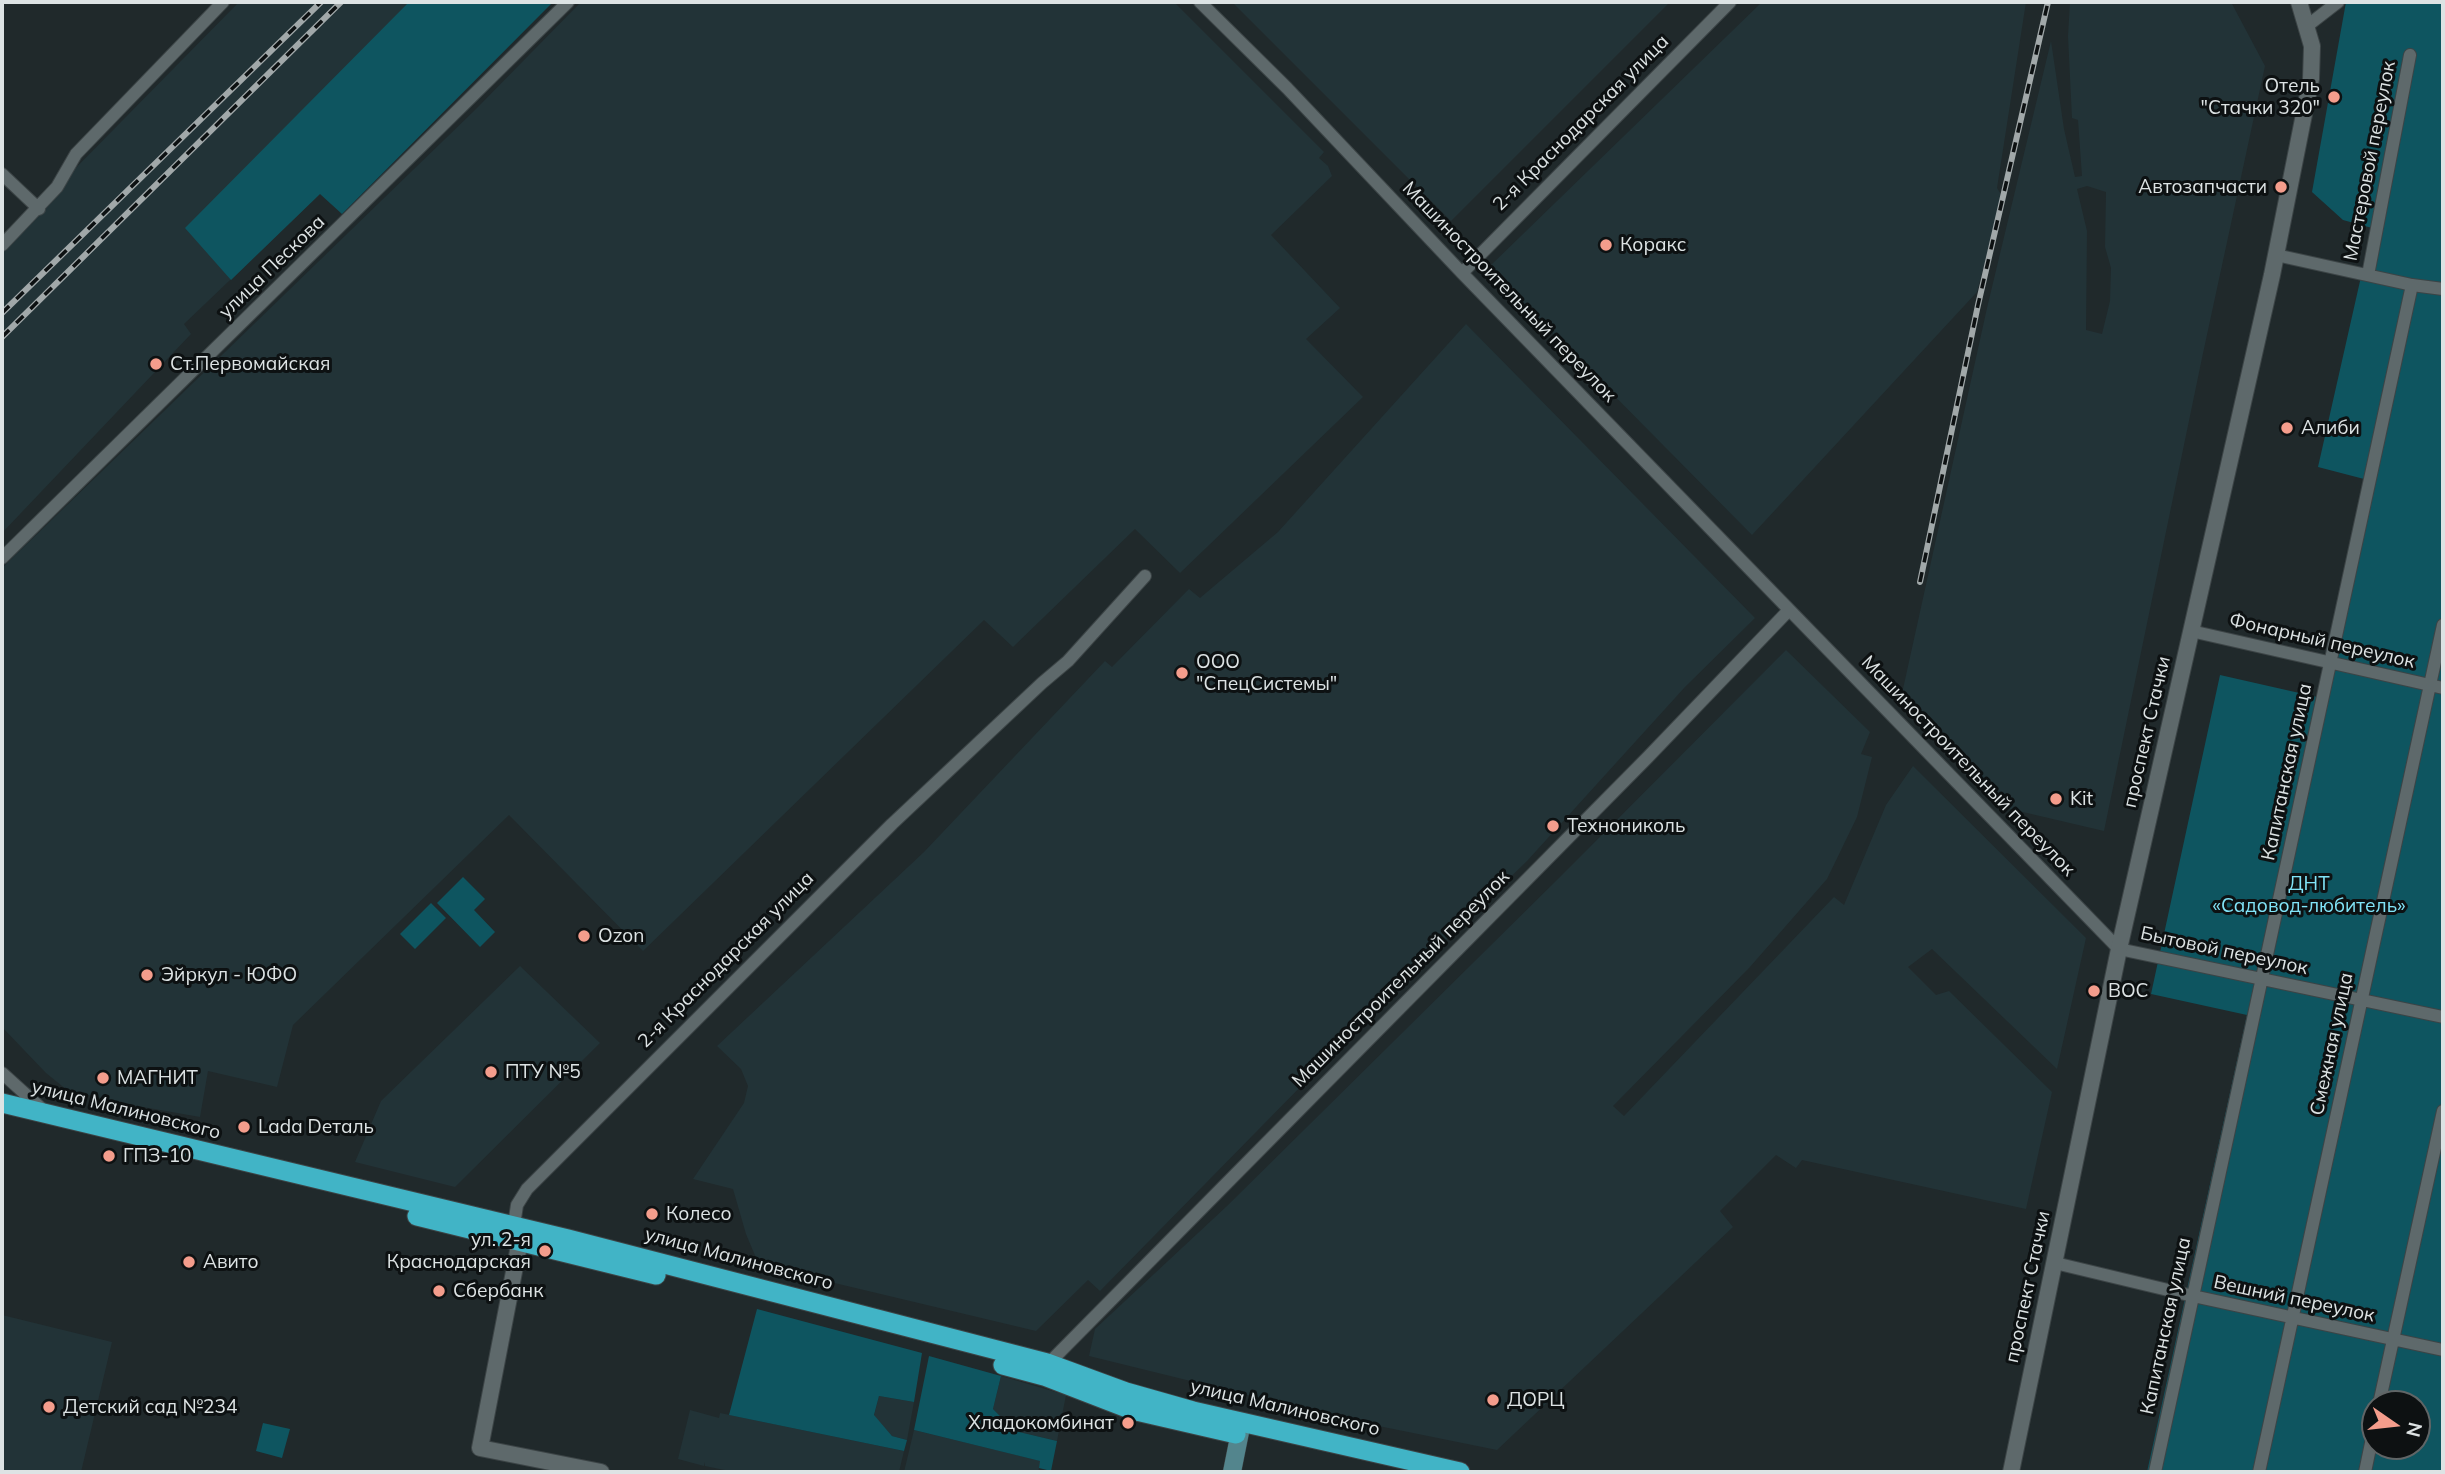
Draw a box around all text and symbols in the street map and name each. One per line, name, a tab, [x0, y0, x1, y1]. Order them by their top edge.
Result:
street label: 2-я Краснодарская улица	[1488, 30, 1674, 216]
street label: Мастеровой переулок	[2339, 59, 2401, 263]
place label: Отель "Стачки 320"	[2200, 75, 2320, 119]
marker: Отель "Стачки 320"	[2326, 89, 2342, 105]
place label: Автозапчасти	[2138, 176, 2267, 198]
street label: Машиностроительный переулок	[1397, 177, 1621, 407]
marker: Автозапчасти	[2273, 179, 2289, 195]
street label: улица Пескова	[214, 211, 330, 323]
place label: Коракс	[1620, 234, 1686, 256]
marker: Коракс	[1598, 237, 1614, 253]
place label: Ст.Первомайская	[170, 353, 330, 375]
marker: Ст.Первомайская	[148, 356, 164, 372]
place label: Алиби	[2301, 417, 2360, 439]
marker: Алиби	[2279, 420, 2295, 436]
street label: Фонарный переулок	[2227, 609, 2417, 673]
place label: ООО "СпецСистемы"	[1196, 651, 1337, 695]
street label: Машиностроительный переулок	[1856, 651, 2080, 881]
street label: проспект Стачки	[2118, 654, 2176, 810]
marker: ООО "СпецСистемы"	[1174, 665, 1190, 681]
street label: Капитанская улица	[2257, 681, 2317, 863]
place label: Kit	[2070, 788, 2093, 810]
marker: Kit	[2048, 791, 2064, 807]
place label: Технониколь	[1567, 815, 1685, 837]
marker: Технониколь	[1545, 818, 1561, 834]
street label: Машиностроительный переулок	[1288, 866, 1514, 1092]
street label: 2-я Краснодарская улица	[633, 867, 819, 1053]
park label: ДНТ «Садовод-любитель»	[2212, 873, 2406, 917]
street label: Бытовой переулок	[2138, 922, 2310, 980]
place label: Ozon	[598, 925, 644, 947]
marker: Ozon	[576, 928, 592, 944]
place label: Эйркул - ЮФО	[161, 964, 297, 986]
marker: Эйркул - ЮФО	[139, 967, 155, 983]
street label: Смежная улица	[2306, 971, 2358, 1117]
place label: ВОС	[2108, 980, 2149, 1002]
marker: ВОС	[2086, 983, 2102, 999]
place label: ПТУ №5	[505, 1061, 581, 1083]
marker: ПТУ №5	[483, 1064, 499, 1080]
place label: МАГНИТ	[117, 1067, 198, 1089]
marker: МАГНИТ	[95, 1070, 111, 1086]
street label: улица Малиновского	[29, 1075, 223, 1145]
place label: Lada Dеталь	[258, 1116, 374, 1138]
marker: Lada Dеталь	[236, 1119, 252, 1135]
place label: ГПЗ-10	[123, 1145, 191, 1167]
marker: ГПЗ-10	[101, 1148, 117, 1164]
place label: Колесо	[666, 1203, 732, 1225]
marker: Колесо	[644, 1206, 660, 1222]
street label: проспект Стачки	[2001, 1209, 2055, 1365]
street label: улица Малиновского	[642, 1223, 836, 1295]
place label: ул. 2-я Краснодарская	[387, 1229, 531, 1273]
street label: Капитанская улица	[2136, 1235, 2196, 1417]
marker: ул. 2-я Краснодарская	[537, 1243, 553, 1259]
place label: Авито	[203, 1251, 259, 1273]
marker: Авито	[181, 1254, 197, 1270]
street label: Вешний переулок	[2211, 1271, 2377, 1327]
place label: Сбербанк	[453, 1280, 543, 1302]
marker: Сбербанк	[431, 1283, 447, 1299]
street label: улица Малиновского	[1188, 1375, 1382, 1441]
place label: ДОРЦ	[1507, 1389, 1565, 1411]
north arrow	[2361, 1390, 2431, 1460]
marker: ДОРЦ	[1485, 1392, 1501, 1408]
place label: Детский сад №234	[63, 1396, 237, 1418]
marker: Детский сад №234	[41, 1399, 57, 1415]
place label: Хладокомбинат	[968, 1412, 1114, 1434]
marker: Хладокомбинат	[1120, 1415, 1136, 1431]
text: N	[2401, 1420, 2428, 1439]

